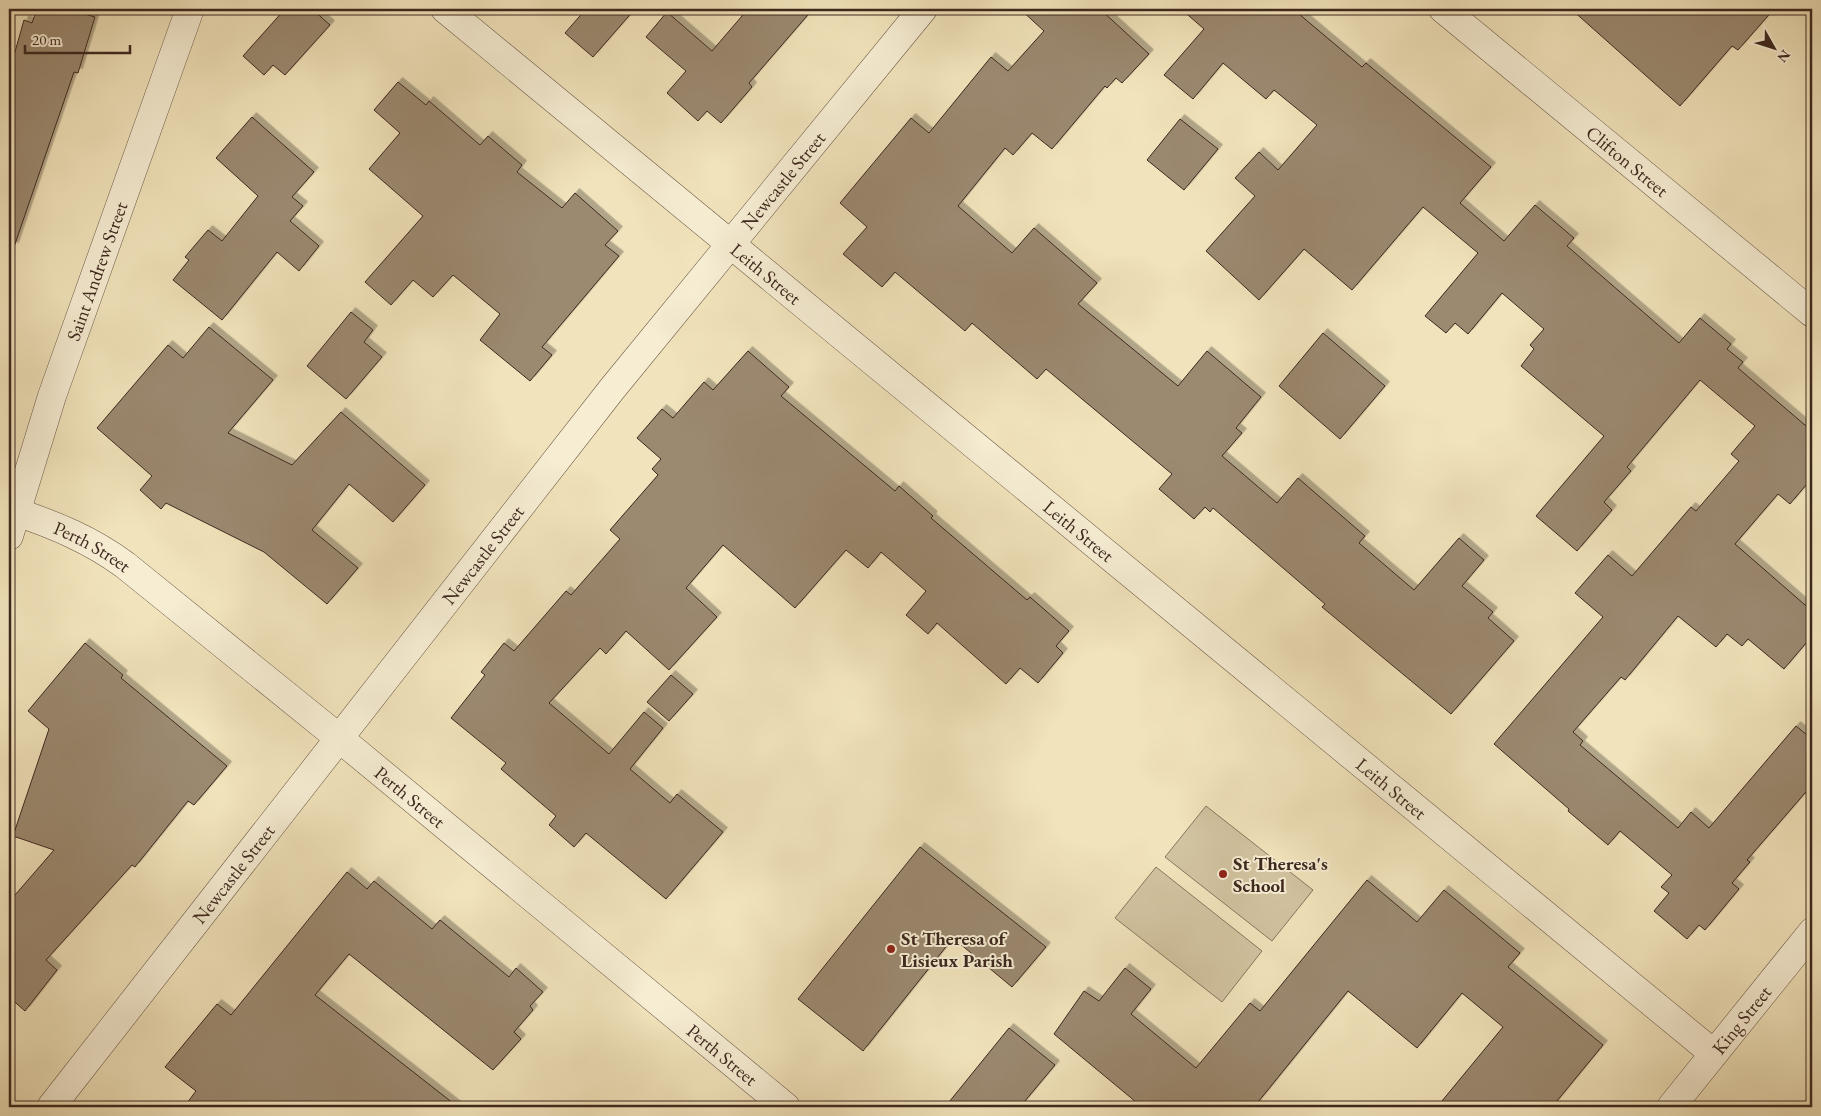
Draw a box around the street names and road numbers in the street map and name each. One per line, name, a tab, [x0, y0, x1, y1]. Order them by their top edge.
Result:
street label: Clifton Street	[1581, 120, 1674, 202]
street label: Newcastle Street	[735, 126, 831, 234]
street label: Saint Andrew Street	[60, 198, 133, 344]
street label: Leith Street	[726, 237, 807, 310]
street label: Leith Street	[1038, 494, 1119, 567]
street label: Newcastle Street	[436, 500, 529, 610]
street label: Perth Street	[50, 515, 136, 578]
street label: Leith Street	[1351, 752, 1432, 825]
street label: Perth Street	[369, 760, 451, 833]
street label: Newcastle Street	[187, 819, 280, 929]
street label: King Street	[1706, 980, 1777, 1059]
street label: Perth Street	[682, 1018, 763, 1091]

